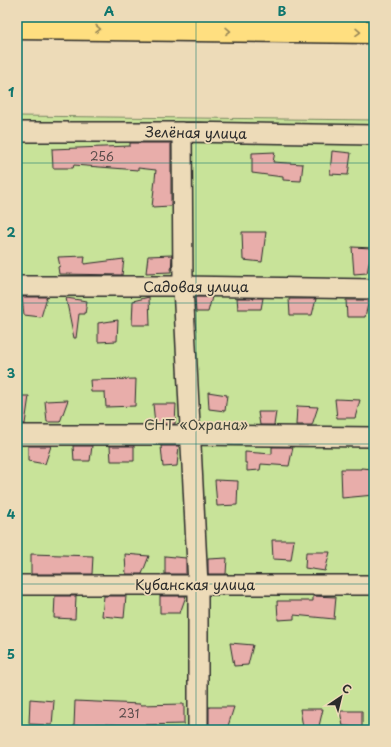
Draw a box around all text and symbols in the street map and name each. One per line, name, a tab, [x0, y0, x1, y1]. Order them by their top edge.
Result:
text: A	[104, 1, 114, 20]
text: B	[278, 1, 287, 20]
one-way arrow	[95, 25, 101, 33]
one-way arrow	[225, 27, 231, 35]
one-way arrow	[355, 28, 361, 36]
text: 1	[8, 82, 14, 101]
street label: Зелёная улица	[145, 121, 247, 144]
house number: 256	[90, 147, 114, 165]
text: 2	[6, 222, 16, 241]
street label: Садовая улица	[143, 276, 249, 297]
text: 3	[7, 363, 16, 382]
park label: СНТ «Охрана»	[144, 414, 248, 435]
text: 4	[7, 504, 16, 523]
street label: Кубанская улица	[135, 574, 255, 595]
text: 5	[7, 644, 15, 663]
north arrow	[321, 677, 361, 717]
text: С	[339, 679, 355, 698]
house number: 231	[119, 704, 139, 722]

